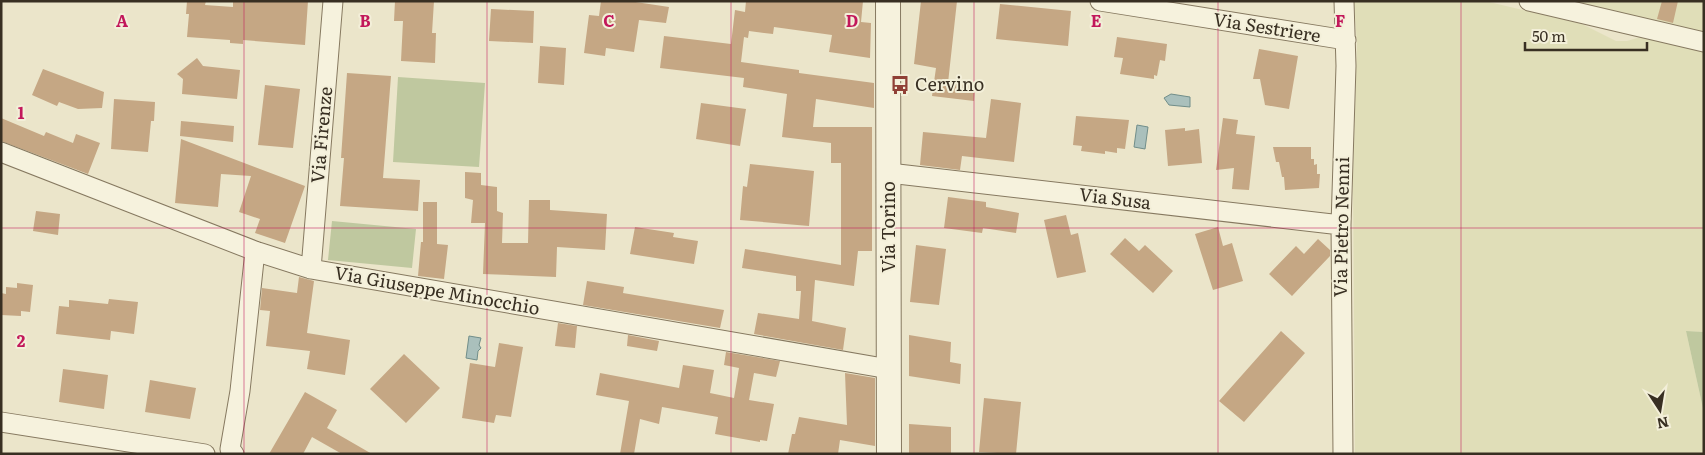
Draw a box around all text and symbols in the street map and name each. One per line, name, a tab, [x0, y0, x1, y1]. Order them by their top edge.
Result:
street label: Via Sestriere	[1212, 5, 1323, 48]
text: A	[116, 8, 128, 32]
text: B	[359, 8, 371, 32]
text: C	[603, 8, 615, 32]
text: D	[846, 8, 858, 32]
text: E	[1091, 8, 1102, 32]
text: F	[1335, 8, 1345, 32]
scale bar	[1525, 20, 1648, 52]
text: 50 m	[1532, 24, 1566, 47]
place label: Cervino	[915, 70, 984, 97]
bus stop icon: Cervino	[889, 74, 911, 96]
street label: Via Firenze	[303, 85, 338, 184]
text: 1	[18, 100, 25, 124]
street label: Via Pietro Nenni	[1326, 156, 1355, 297]
street label: Via Susa	[1078, 180, 1153, 215]
street label: Via Torino	[874, 181, 901, 273]
street label: Via Giuseppe Minocchio	[333, 258, 542, 321]
text: 2	[17, 328, 26, 352]
north arrow	[1635, 385, 1685, 435]
text: N	[1655, 413, 1671, 435]

